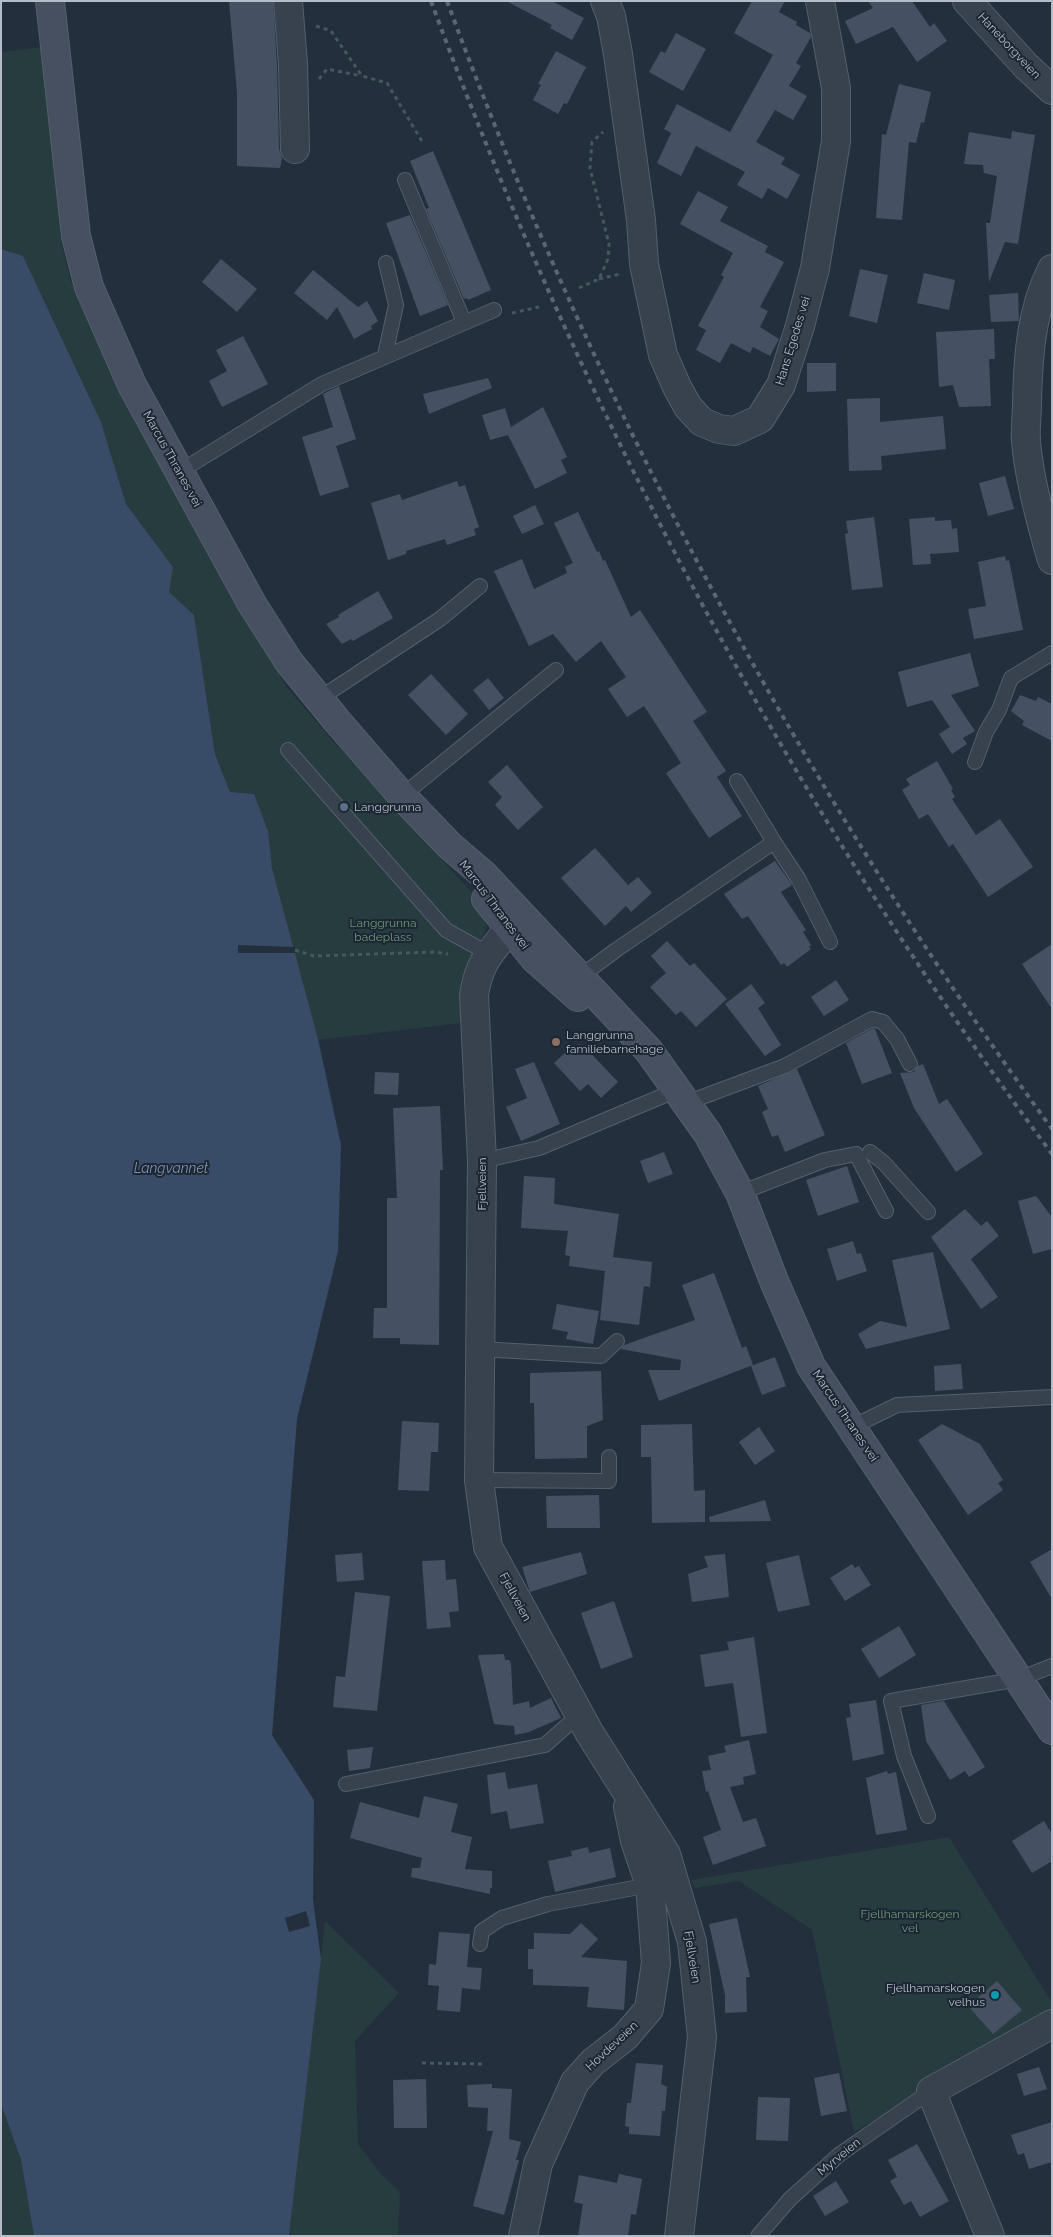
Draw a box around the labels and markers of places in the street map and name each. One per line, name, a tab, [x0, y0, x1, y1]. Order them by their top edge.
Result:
place label: Langgrunna	[354, 800, 421, 814]
marker: Langgrunna	[338, 801, 350, 813]
place label: Langgrunna familiebarnehage	[566, 1028, 663, 1056]
marker: Langgrunna familiebarnehage	[550, 1036, 562, 1048]
place label: Fjellhamarskogen velhus	[886, 1981, 985, 2009]
marker: Fjellhamarskogen velhus	[989, 1989, 1001, 2001]

